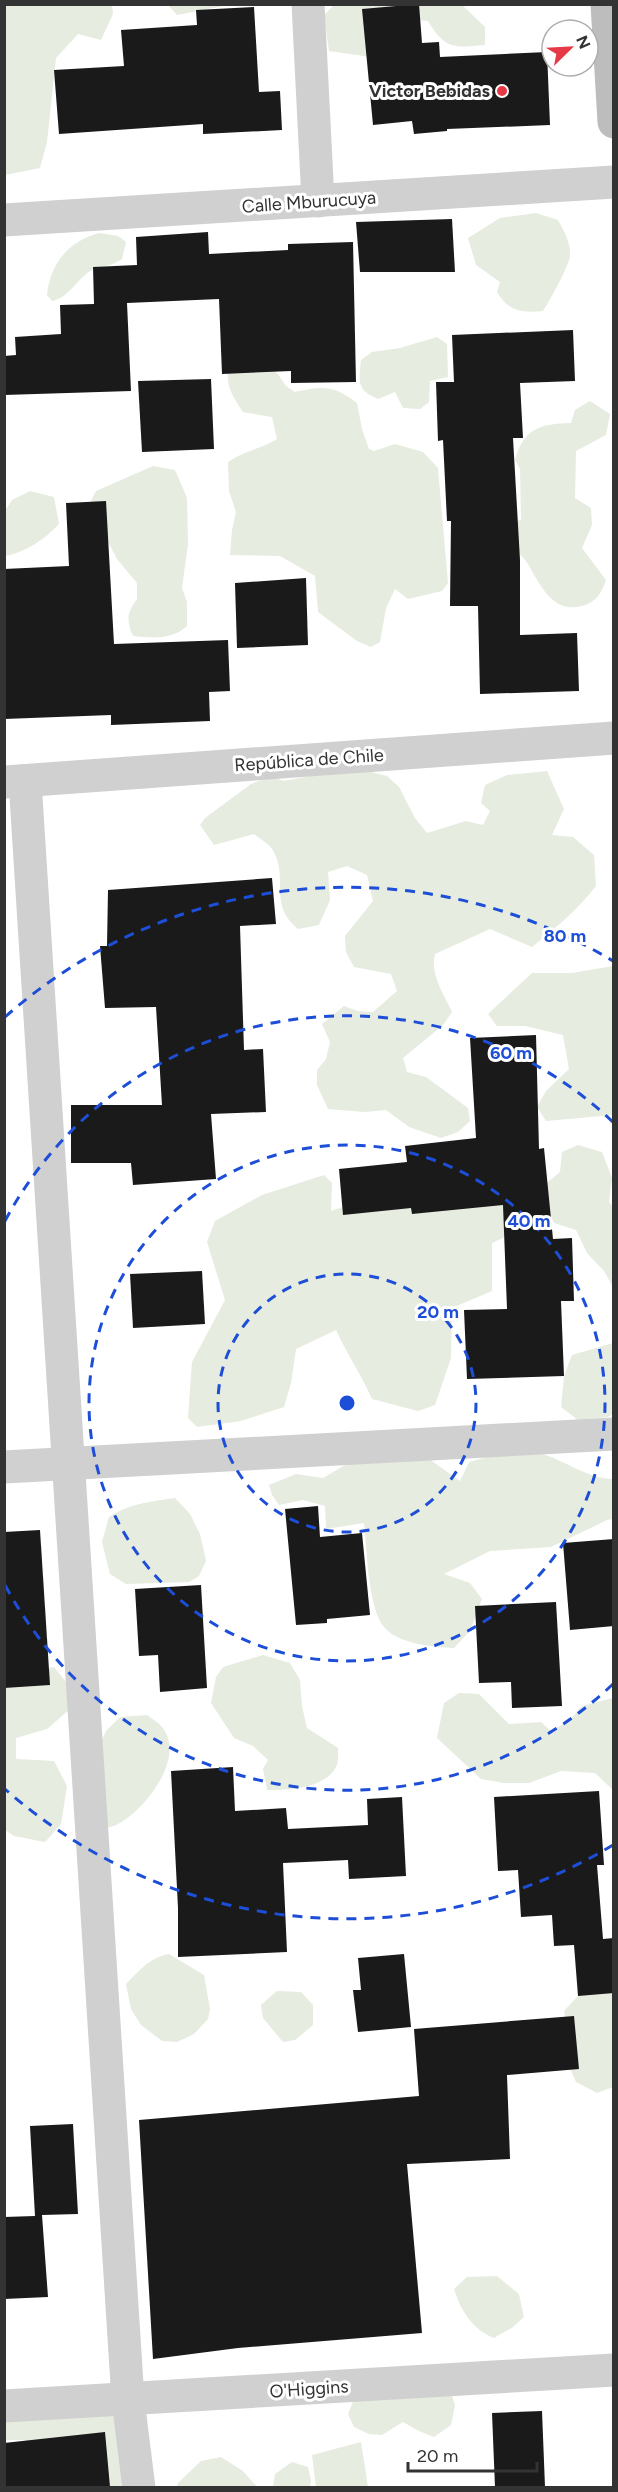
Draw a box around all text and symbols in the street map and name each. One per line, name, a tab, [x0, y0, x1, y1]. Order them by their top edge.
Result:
north arrow	[540, 18, 600, 78]
text: N	[572, 33, 594, 52]
place label: Victor Bebidas	[369, 80, 491, 102]
marker: Victor Bebidas	[495, 84, 509, 98]
street label: Calle Mburucuya	[241, 186, 377, 218]
street label: República de Chile	[234, 744, 385, 776]
text: 80 m	[544, 925, 586, 947]
text: 60 m	[490, 1042, 532, 1064]
text: 40 m	[507, 1210, 551, 1232]
text: 20 m	[417, 1301, 459, 1323]
centre of rings	[337, 1393, 357, 1413]
street label: O'Higgins	[269, 2375, 349, 2403]
scale bar	[408, 2435, 537, 2473]
text: 20 m	[417, 2445, 458, 2467]

